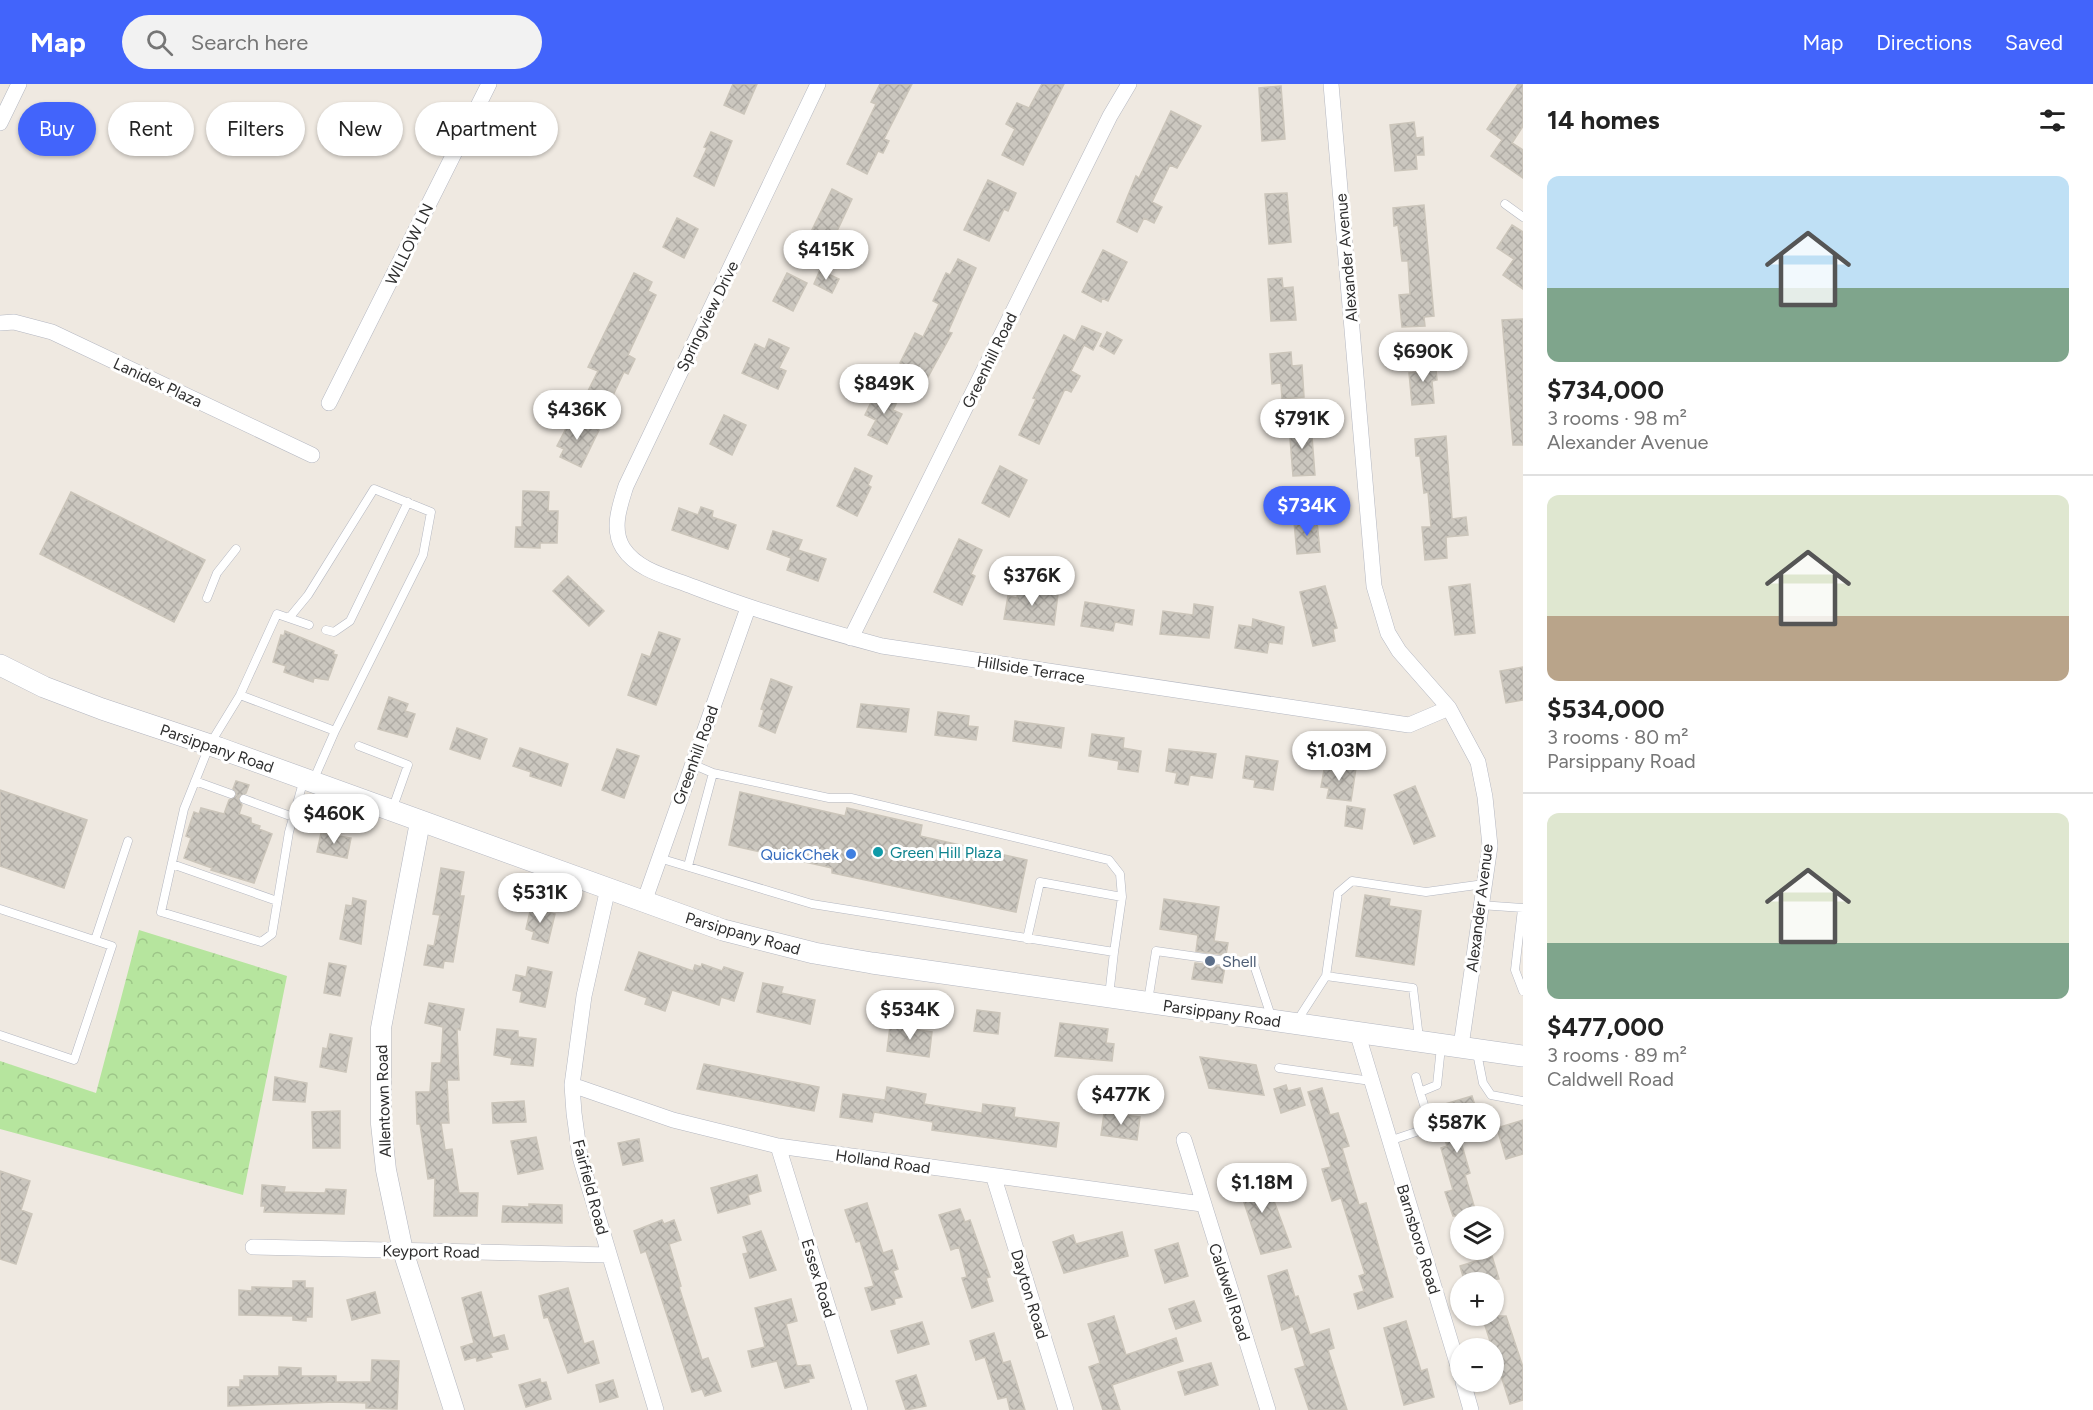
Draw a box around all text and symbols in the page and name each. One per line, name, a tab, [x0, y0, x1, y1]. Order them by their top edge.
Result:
search box	[122, 15, 542, 69]
text: Map	[30, 25, 86, 59]
icon: search	[143, 26, 176, 59]
text: Search here	[191, 29, 308, 56]
text: Map	[1802, 30, 1843, 55]
text: Directions	[1876, 30, 1972, 55]
text: Saved	[2005, 30, 2063, 55]
chip: Buy	[18, 102, 96, 156]
chip: Rent	[108, 102, 194, 156]
chip: Filters	[206, 102, 305, 156]
chip: New	[317, 102, 403, 156]
chip: Apartment	[415, 102, 558, 156]
text: 14 homes	[1547, 104, 1660, 136]
icon: filters	[2036, 104, 2069, 137]
street label: Alexander Avenue	[1331, 193, 1362, 323]
street label: WILLOW LN	[382, 200, 437, 288]
icon: home	[1754, 215, 1862, 323]
pin: $415K	[784, 230, 868, 281]
text: $415K	[797, 237, 855, 261]
street label: Springview Drive	[672, 258, 743, 375]
street label: Greenhill Road	[958, 309, 1021, 411]
pin: $690K	[1381, 332, 1465, 383]
text: $690K	[1393, 339, 1453, 363]
street label: Lanidex Plaza	[110, 354, 205, 411]
pin: $849K	[842, 364, 926, 415]
text: $849K	[854, 371, 914, 395]
text: $734,000	[1547, 374, 1664, 406]
pin: $436K	[535, 390, 619, 441]
text: $436K	[547, 397, 607, 421]
pin: $791K	[1260, 399, 1344, 450]
text: $791K	[1274, 406, 1330, 430]
text: 3 rooms · 98 m²	[1547, 406, 1687, 430]
text: Alexander Avenue	[1547, 430, 1709, 454]
pin: $734K	[1265, 486, 1349, 537]
text: $734K	[1277, 493, 1337, 517]
icon: home	[1754, 534, 1862, 642]
pin: $376K	[990, 556, 1074, 607]
text: $376K	[1003, 563, 1061, 587]
street label: Hillside Terrace	[976, 652, 1086, 687]
text: $534,000	[1547, 693, 1665, 725]
street label: Greenhill Road	[669, 703, 722, 807]
street label: Parsippany Road	[158, 720, 276, 777]
text: 3 rooms · 80 m²	[1547, 725, 1688, 749]
pin: $1.03M	[1290, 731, 1388, 782]
text: $1.03M	[1306, 738, 1372, 762]
text: Parsippany Road	[1547, 749, 1696, 773]
pin: $460K	[292, 794, 376, 845]
text: $460K	[303, 801, 365, 825]
place label: Green Hill Plaza	[890, 843, 1002, 862]
street label: Alexander Avenue	[1462, 843, 1497, 973]
place label: QuickChek	[761, 845, 839, 864]
marker: Green Hill Plaza	[871, 845, 885, 859]
marker: QuickChek	[844, 847, 858, 861]
icon: home	[1754, 852, 1862, 960]
pin: $531K	[498, 873, 582, 924]
text: $531K	[512, 880, 568, 904]
street label: Parsippany Road	[683, 908, 803, 959]
place label: Shell	[1222, 952, 1257, 971]
marker: Shell	[1203, 954, 1217, 968]
pin: $534K	[868, 990, 952, 1041]
street label: Parsippany Road	[1162, 996, 1282, 1031]
text: $534K	[880, 997, 940, 1021]
text: $477,000	[1547, 1011, 1664, 1043]
text: 3 rooms · 89 m²	[1547, 1043, 1687, 1067]
street label: Allentown Road	[372, 1044, 395, 1158]
text: Caldwell Road	[1547, 1067, 1674, 1091]
pin: $477K	[1079, 1075, 1163, 1126]
text: $477K	[1091, 1082, 1151, 1106]
pin: $587K	[1415, 1103, 1499, 1154]
text: $587K	[1427, 1110, 1487, 1134]
street label: Fairfield Road	[569, 1137, 612, 1237]
street label: Holland Road	[834, 1145, 932, 1178]
pin: $1.18M	[1213, 1163, 1311, 1214]
text: $1.18M	[1231, 1170, 1293, 1194]
street label: Barnsboro Road	[1393, 1182, 1444, 1296]
map controls	[1450, 1206, 1504, 1392]
button: layers	[1450, 1206, 1504, 1260]
street label: Essex Road	[798, 1236, 840, 1320]
street label: Keyport Road	[382, 1241, 480, 1262]
street label: Caldwell Road	[1205, 1241, 1254, 1343]
street label: Dayton Road	[1007, 1247, 1052, 1341]
button: +	[1450, 1272, 1504, 1326]
button: −	[1450, 1338, 1504, 1392]

